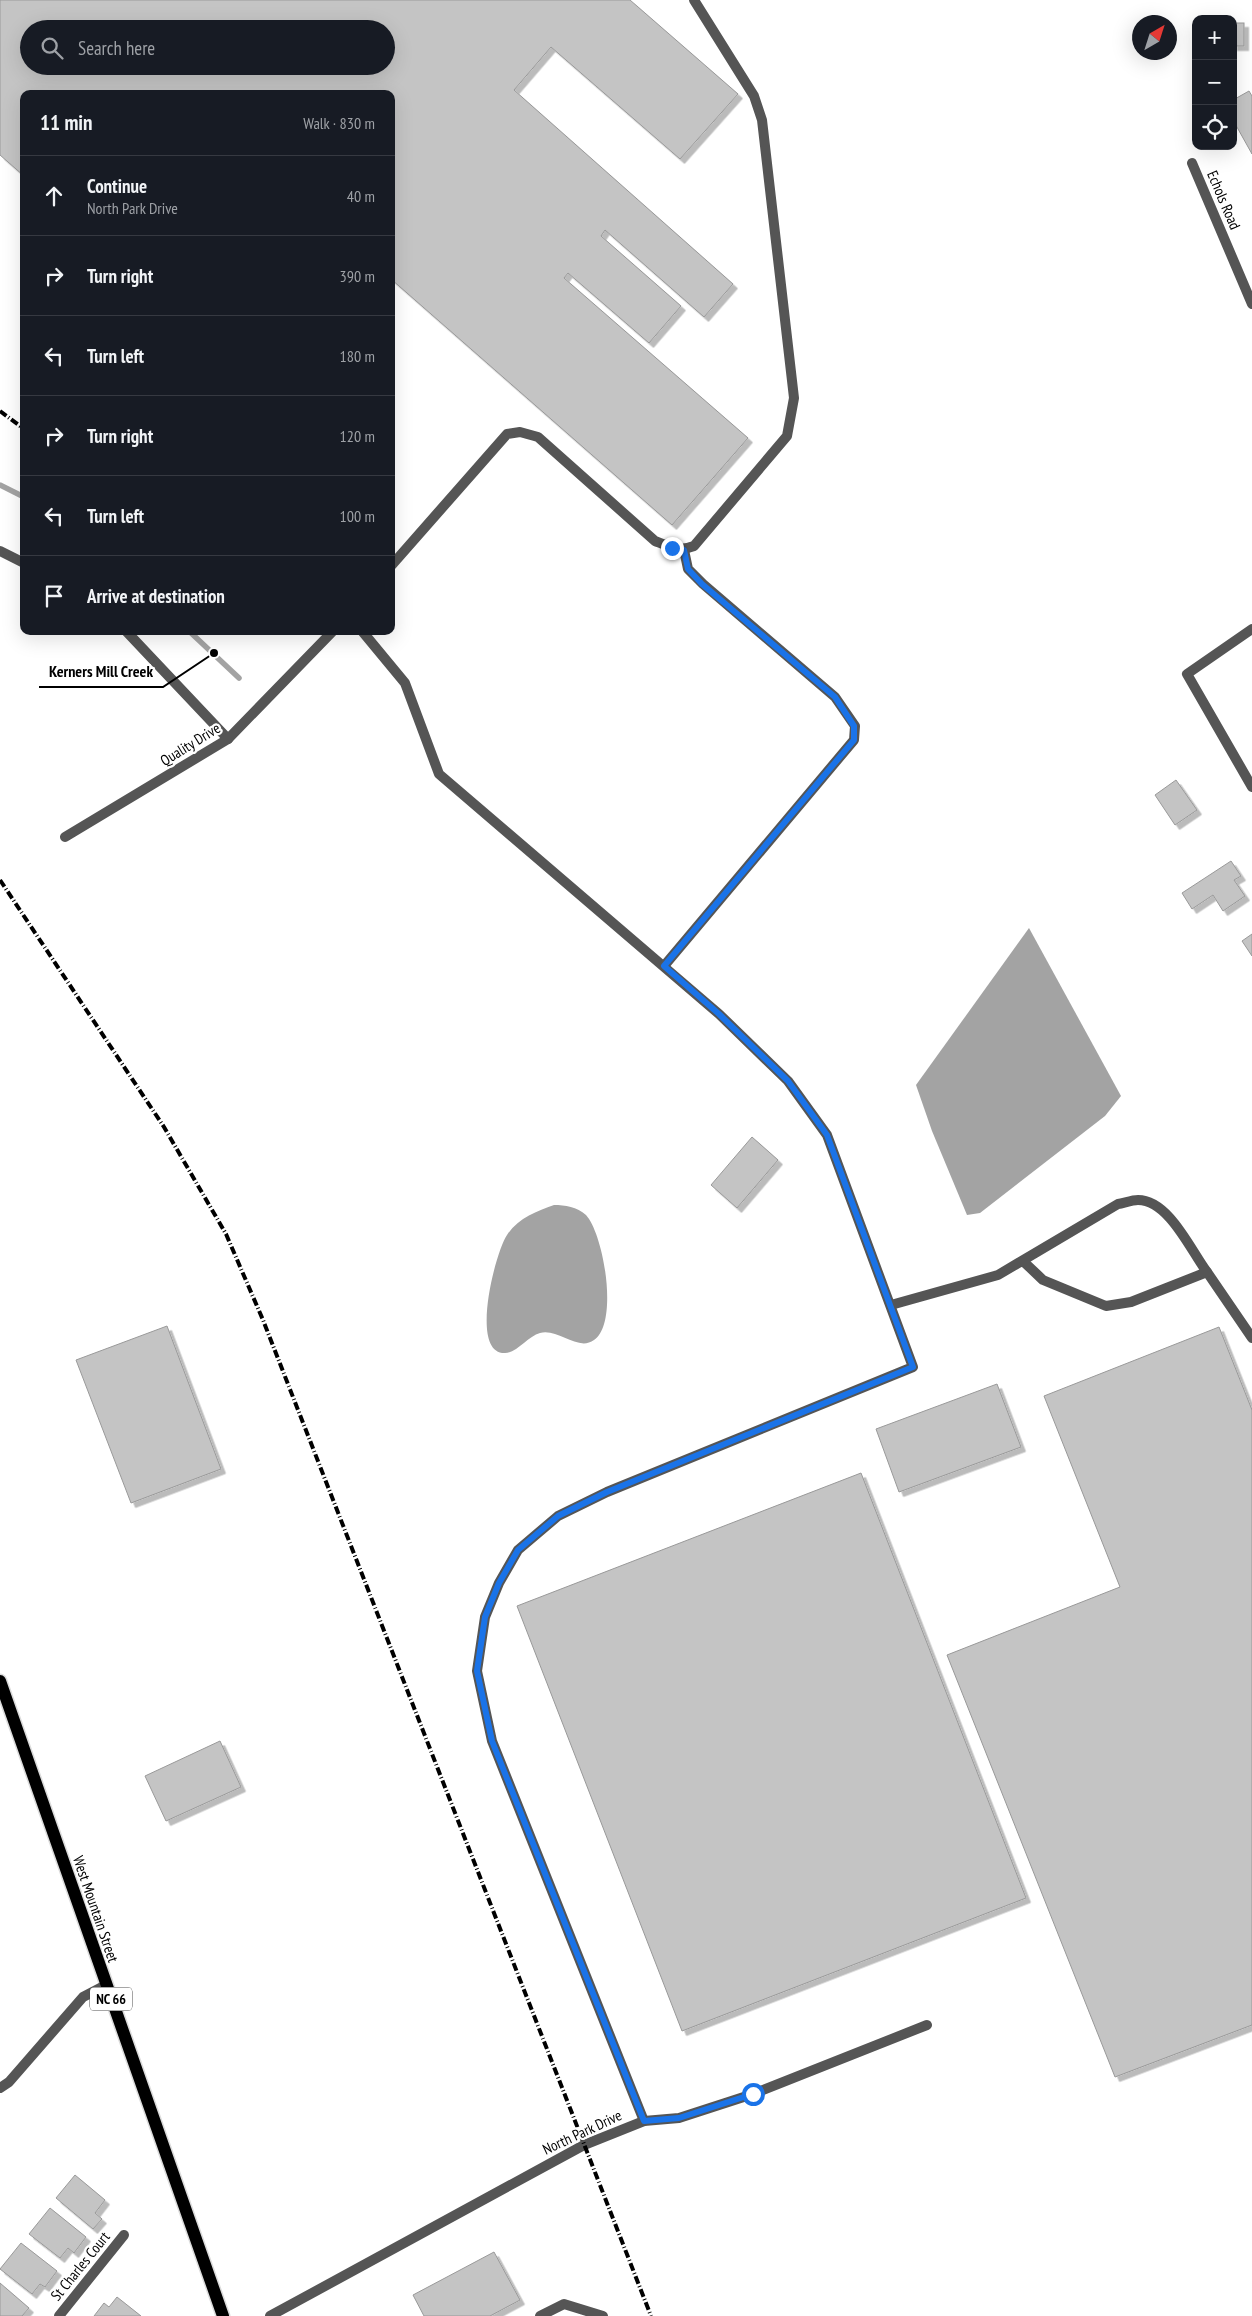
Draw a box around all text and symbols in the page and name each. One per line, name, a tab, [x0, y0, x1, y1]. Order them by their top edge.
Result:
north arrow	[1132, 15, 1177, 60]
map controls	[1192, 15, 1237, 150]
button: +	[1192, 15, 1237, 60]
search box	[20, 20, 395, 75]
icon: search	[38, 34, 66, 62]
text: Search here	[78, 36, 155, 60]
button: −	[1192, 60, 1237, 105]
button: locate	[1192, 105, 1237, 150]
text: 11 min	[40, 109, 92, 136]
text: Walk · 830 m	[303, 113, 375, 133]
street label: Echols Road	[1203, 168, 1245, 232]
text: Continue	[87, 174, 147, 198]
icon: ahead	[40, 182, 68, 210]
text: 40 m	[347, 186, 375, 206]
text: North Park Drive	[87, 198, 178, 218]
icon: right	[40, 262, 68, 290]
text: Turn right	[87, 264, 153, 288]
text: 390 m	[340, 266, 375, 286]
icon: left	[40, 342, 68, 370]
text: Turn left	[87, 344, 144, 368]
text: 180 m	[340, 346, 375, 366]
icon: right	[40, 422, 68, 450]
text: Turn right	[87, 424, 153, 448]
text: 120 m	[340, 426, 375, 446]
icon: left	[40, 502, 68, 530]
text: Turn left	[87, 504, 144, 528]
text: 100 m	[340, 506, 375, 526]
route end	[661, 537, 684, 560]
icon: arrive	[40, 582, 68, 610]
text: Arrive at destination	[87, 584, 225, 608]
callout: Kerners Mill Creek	[39, 656, 163, 687]
text: Kerners Mill Creek	[49, 661, 153, 681]
street label: Quality Drive	[156, 718, 224, 770]
street label: West Mountain Street	[69, 1853, 123, 1965]
road number: NC 66	[90, 1988, 132, 2010]
route start	[742, 2083, 765, 2106]
street label: North Park Drive	[539, 2105, 625, 2159]
street label: St Charles Court	[46, 2228, 114, 2304]

